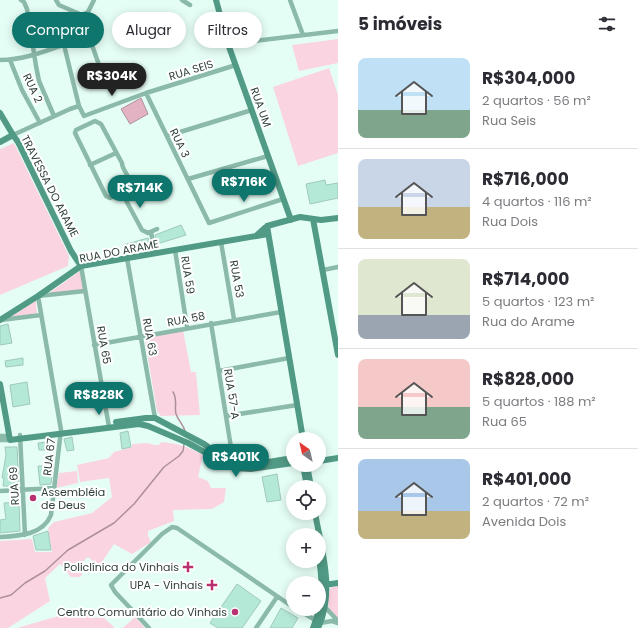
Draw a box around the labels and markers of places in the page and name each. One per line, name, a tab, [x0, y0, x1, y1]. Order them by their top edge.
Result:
pin: R$304K	[79, 63, 145, 97]
pin: R$716K	[211, 169, 277, 203]
pin: R$714K	[107, 175, 173, 209]
pin: R$828K	[66, 382, 132, 416]
pin: R$401K	[203, 444, 269, 478]
place label: Assembléia de Deus	[41, 484, 105, 513]
marker: Assembléia de Deus	[28, 493, 38, 503]
place label: Policlínica do Vinhais	[64, 559, 179, 575]
marker: Policlínica do Vinhais	[182, 561, 194, 573]
place label: UPA - Vinhais	[130, 577, 203, 593]
marker: UPA - Vinhais	[206, 579, 218, 591]
place label: Centro Comunitário do Vinhais	[57, 604, 227, 620]
marker: Centro Comunitário do Vinhais	[230, 607, 240, 617]

